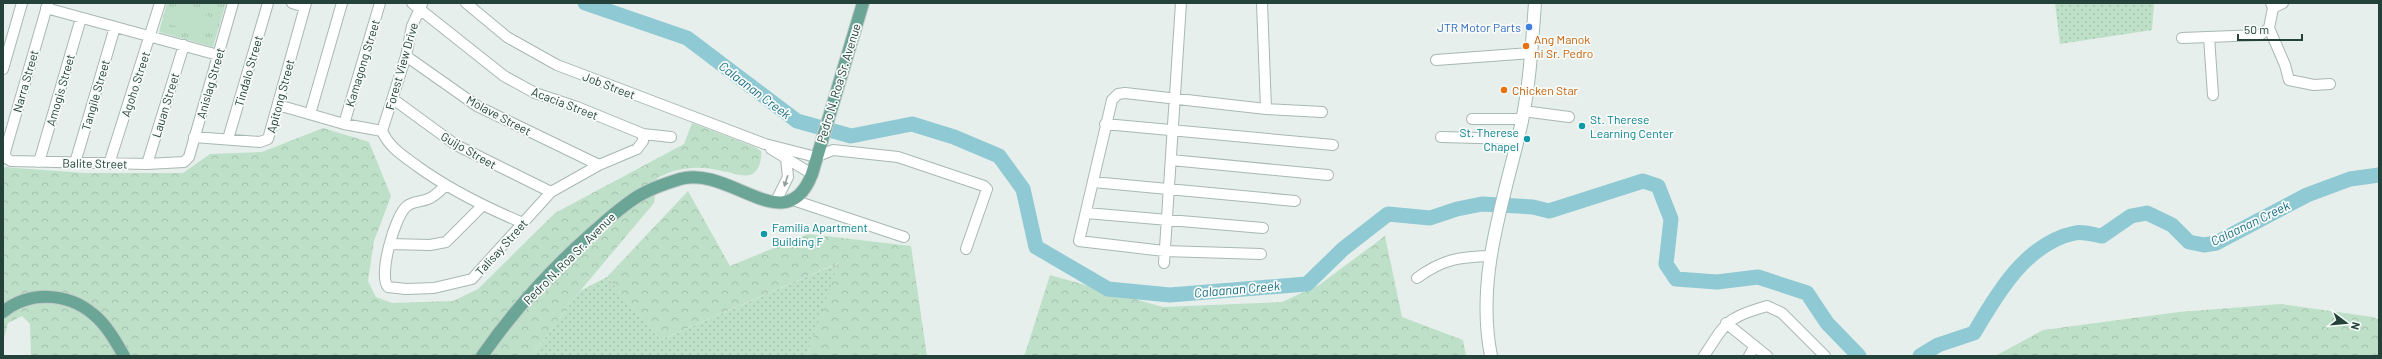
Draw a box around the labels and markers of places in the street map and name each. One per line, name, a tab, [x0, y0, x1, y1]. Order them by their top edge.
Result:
place label: JTR Motor Parts	[1437, 20, 1521, 34]
marker: JTR Motor Parts	[1524, 22, 1534, 32]
place label: Ang Manok ni Sr. Pedro	[1534, 32, 1593, 60]
marker: Ang Manok ni Sr. Pedro	[1521, 41, 1531, 51]
place label: Chicken Star	[1512, 83, 1579, 97]
marker: Chicken Star	[1499, 85, 1509, 95]
place label: St. Therese Learning Center	[1590, 112, 1674, 140]
marker: St. Therese Learning Center	[1577, 121, 1587, 131]
place label: St. Therese Chapel	[1460, 125, 1519, 153]
marker: St. Therese Chapel	[1522, 134, 1532, 144]
place label: Familia Apartment Building F	[772, 220, 868, 248]
marker: Familia Apartment Building F	[759, 229, 769, 239]

